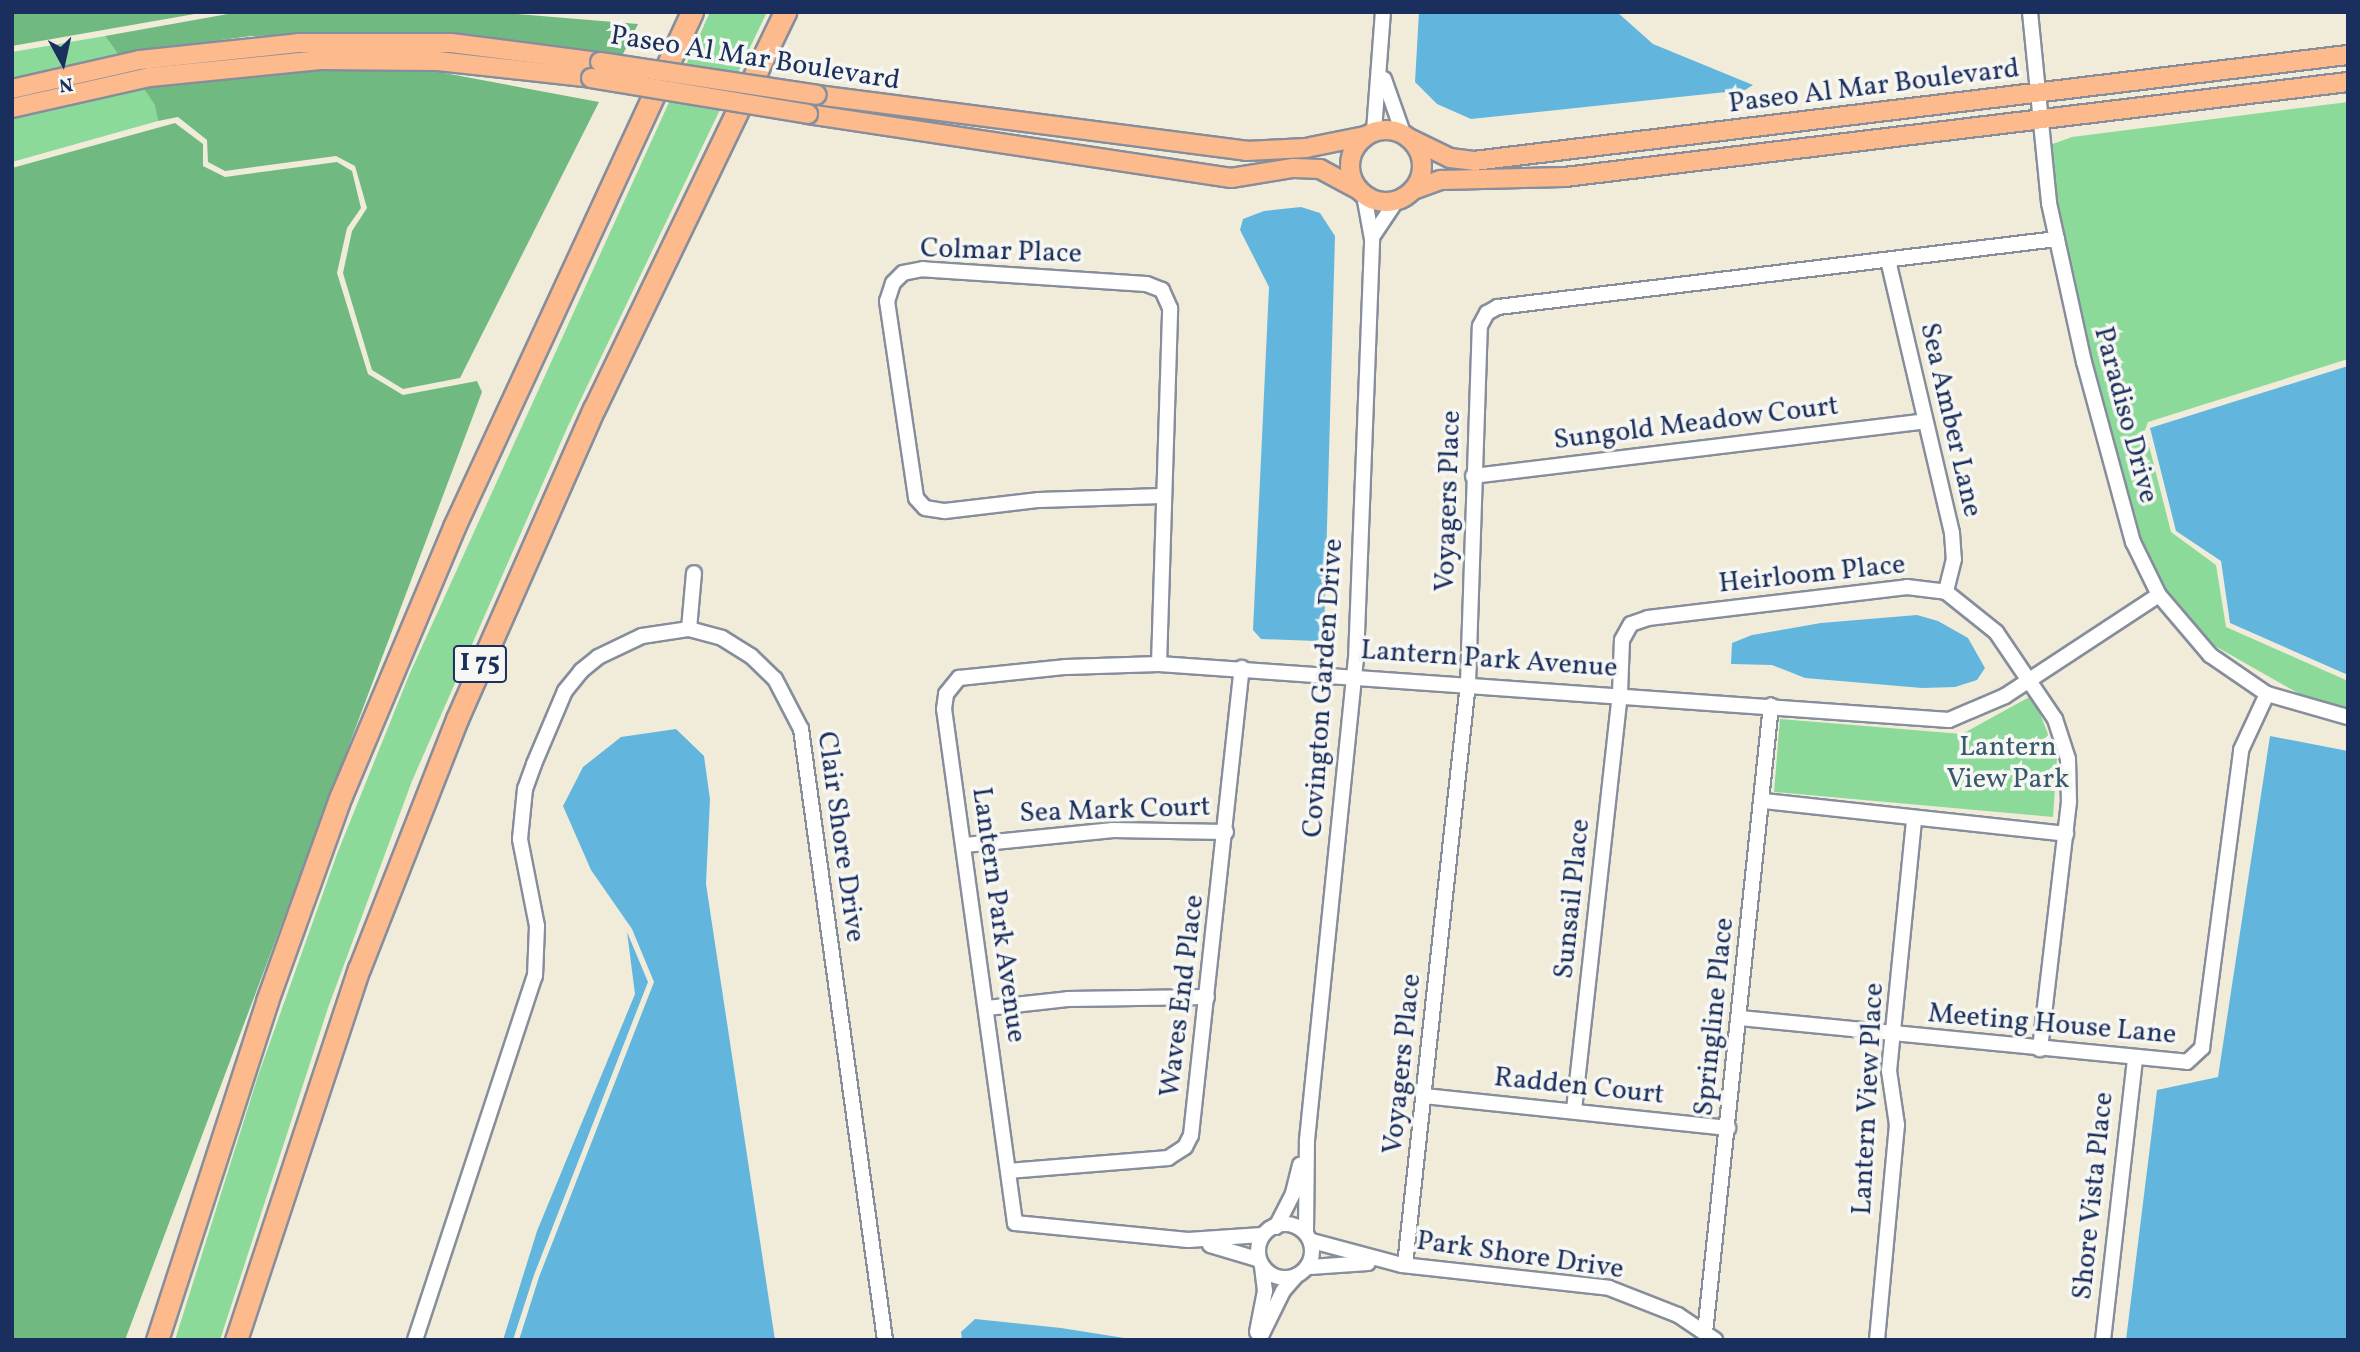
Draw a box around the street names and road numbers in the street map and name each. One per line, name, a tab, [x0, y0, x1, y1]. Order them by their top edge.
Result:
street label: Paseo Al Mar Boulevard	[608, 20, 902, 98]
street label: Paseo Al Mar Boulevard	[1727, 52, 2021, 122]
street label: Colmar Place	[920, 232, 1082, 272]
street label: Sea Amber Lane	[1911, 320, 1989, 520]
street label: Paradiso Drive	[2085, 323, 2165, 507]
street label: Sungold Meadow Court	[1551, 390, 1841, 458]
street label: Voyagers Place	[1429, 410, 1469, 592]
street label: Covington Garden Drive	[1297, 537, 1351, 839]
street label: Heirloom Place	[1717, 548, 1907, 602]
street label: Lantern Park Avenue	[1359, 634, 1619, 686]
road number: I 75	[452, 642, 508, 686]
street label: Clair Shore Drive	[809, 730, 871, 944]
street label: Lantern Park Avenue	[963, 785, 1033, 1045]
street label: Sea Mark Court	[1019, 791, 1211, 831]
street label: Sunsail Place	[1548, 817, 1598, 981]
street label: Waves End Place	[1154, 893, 1212, 1099]
street label: Springline Place	[1688, 916, 1742, 1118]
street label: Voyagers Place	[1377, 972, 1429, 1156]
street label: Lantern View Place	[1846, 981, 1892, 1217]
street label: Meeting House Lane	[1926, 997, 2178, 1053]
street label: Radden Court	[1492, 1061, 1666, 1113]
street label: Shore Vista Place	[2066, 1090, 2122, 1302]
street label: Park Shore Drive	[1414, 1225, 1626, 1287]

